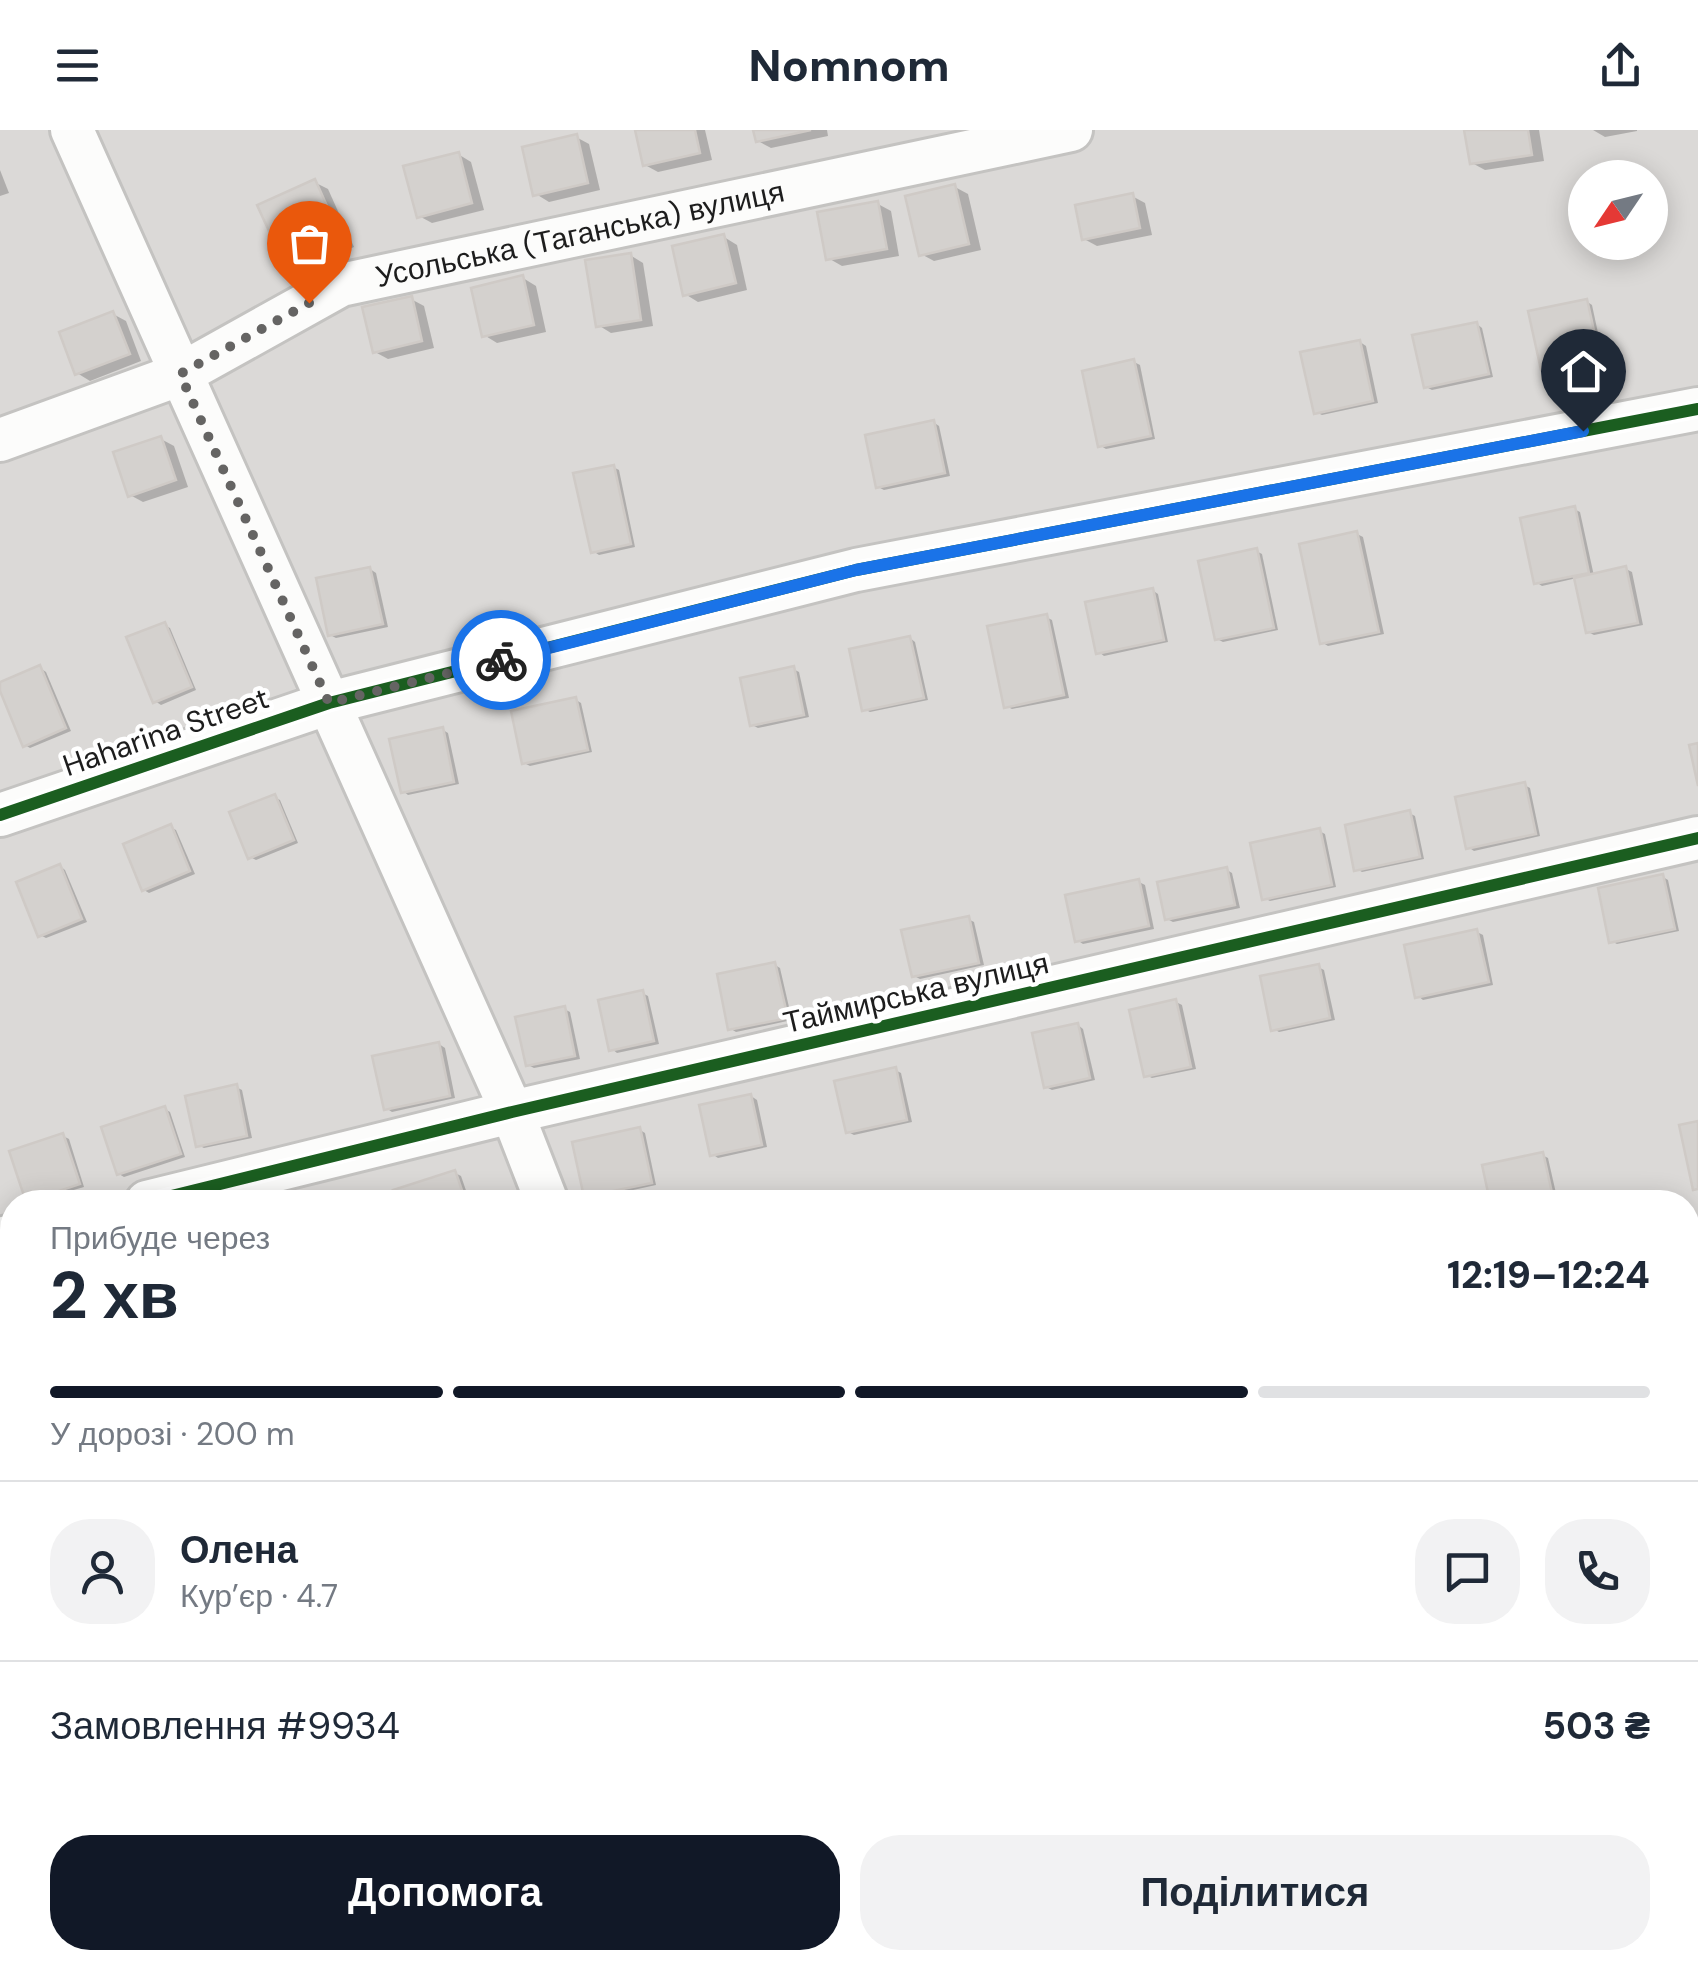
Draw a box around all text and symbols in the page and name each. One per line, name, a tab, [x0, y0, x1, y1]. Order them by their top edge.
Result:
text: Nomnom	[748, 36, 950, 95]
icon: menu	[50, 38, 105, 93]
icon: share	[1593, 38, 1648, 93]
north arrow	[1568, 160, 1668, 260]
map controls	[1568, 160, 1668, 260]
street label: Усольська (Таганська) вулиця	[372, 171, 788, 296]
pin	[267, 201, 352, 304]
icon: bag	[282, 216, 337, 271]
pin	[1541, 329, 1626, 432]
icon: home	[1556, 344, 1611, 399]
courier	[451, 610, 551, 710]
icon: bike	[474, 633, 529, 688]
street label: Haharina Street	[58, 678, 274, 785]
street label: Таймирська вулиця	[780, 943, 1052, 1042]
text: Прибуде через	[50, 1217, 270, 1259]
text: 12:19–12:24	[1447, 1250, 1650, 1300]
text: 2 хв	[50, 1254, 179, 1338]
text: У дорозі · 200 m	[50, 1413, 295, 1455]
button: person	[50, 1519, 155, 1624]
button: chat	[1415, 1519, 1520, 1624]
button: phone	[1545, 1519, 1650, 1624]
text: Олена	[180, 1525, 298, 1575]
text: Кур’єр · 4.7	[180, 1575, 338, 1617]
text: Замовлення #9934	[50, 1701, 400, 1751]
text: 503 ₴	[1542, 1701, 1650, 1751]
button: Допомога	[50, 1835, 840, 1950]
button: Поділитися	[860, 1835, 1650, 1950]

